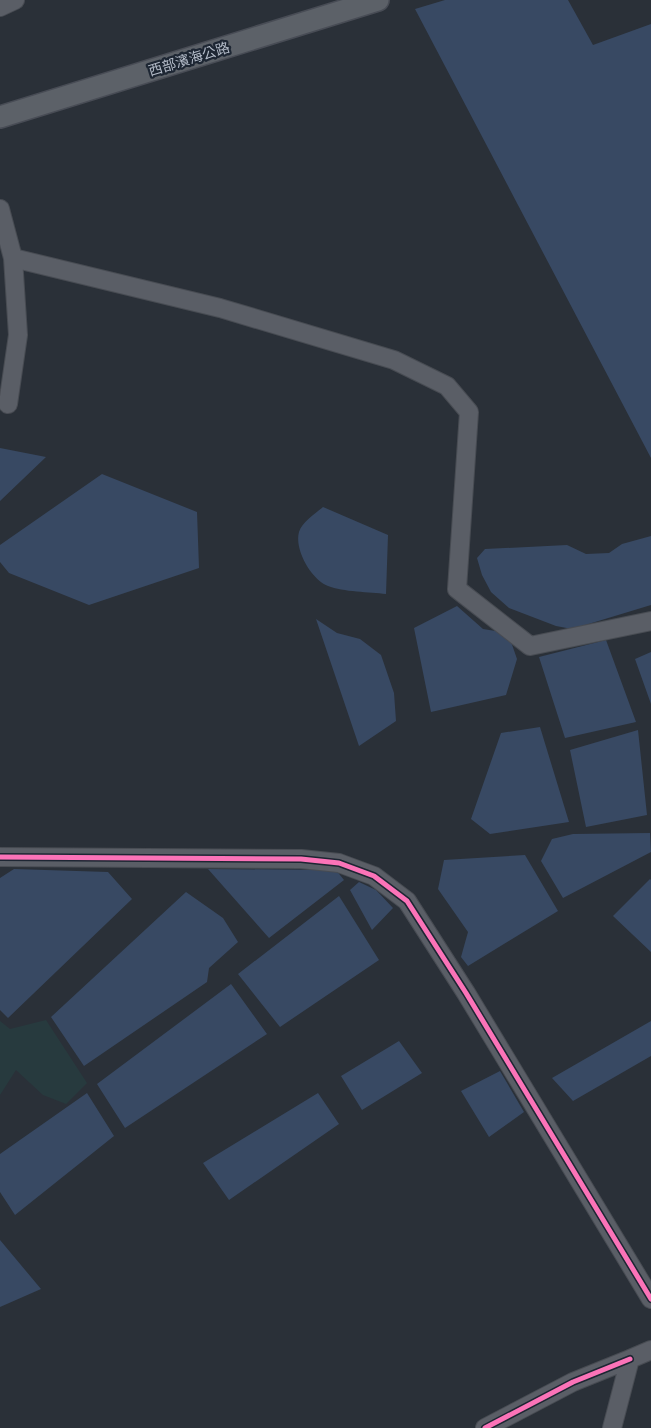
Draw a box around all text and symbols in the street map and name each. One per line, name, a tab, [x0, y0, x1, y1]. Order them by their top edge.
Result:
street label: 西部濱海公路	[146, 38, 232, 79]

